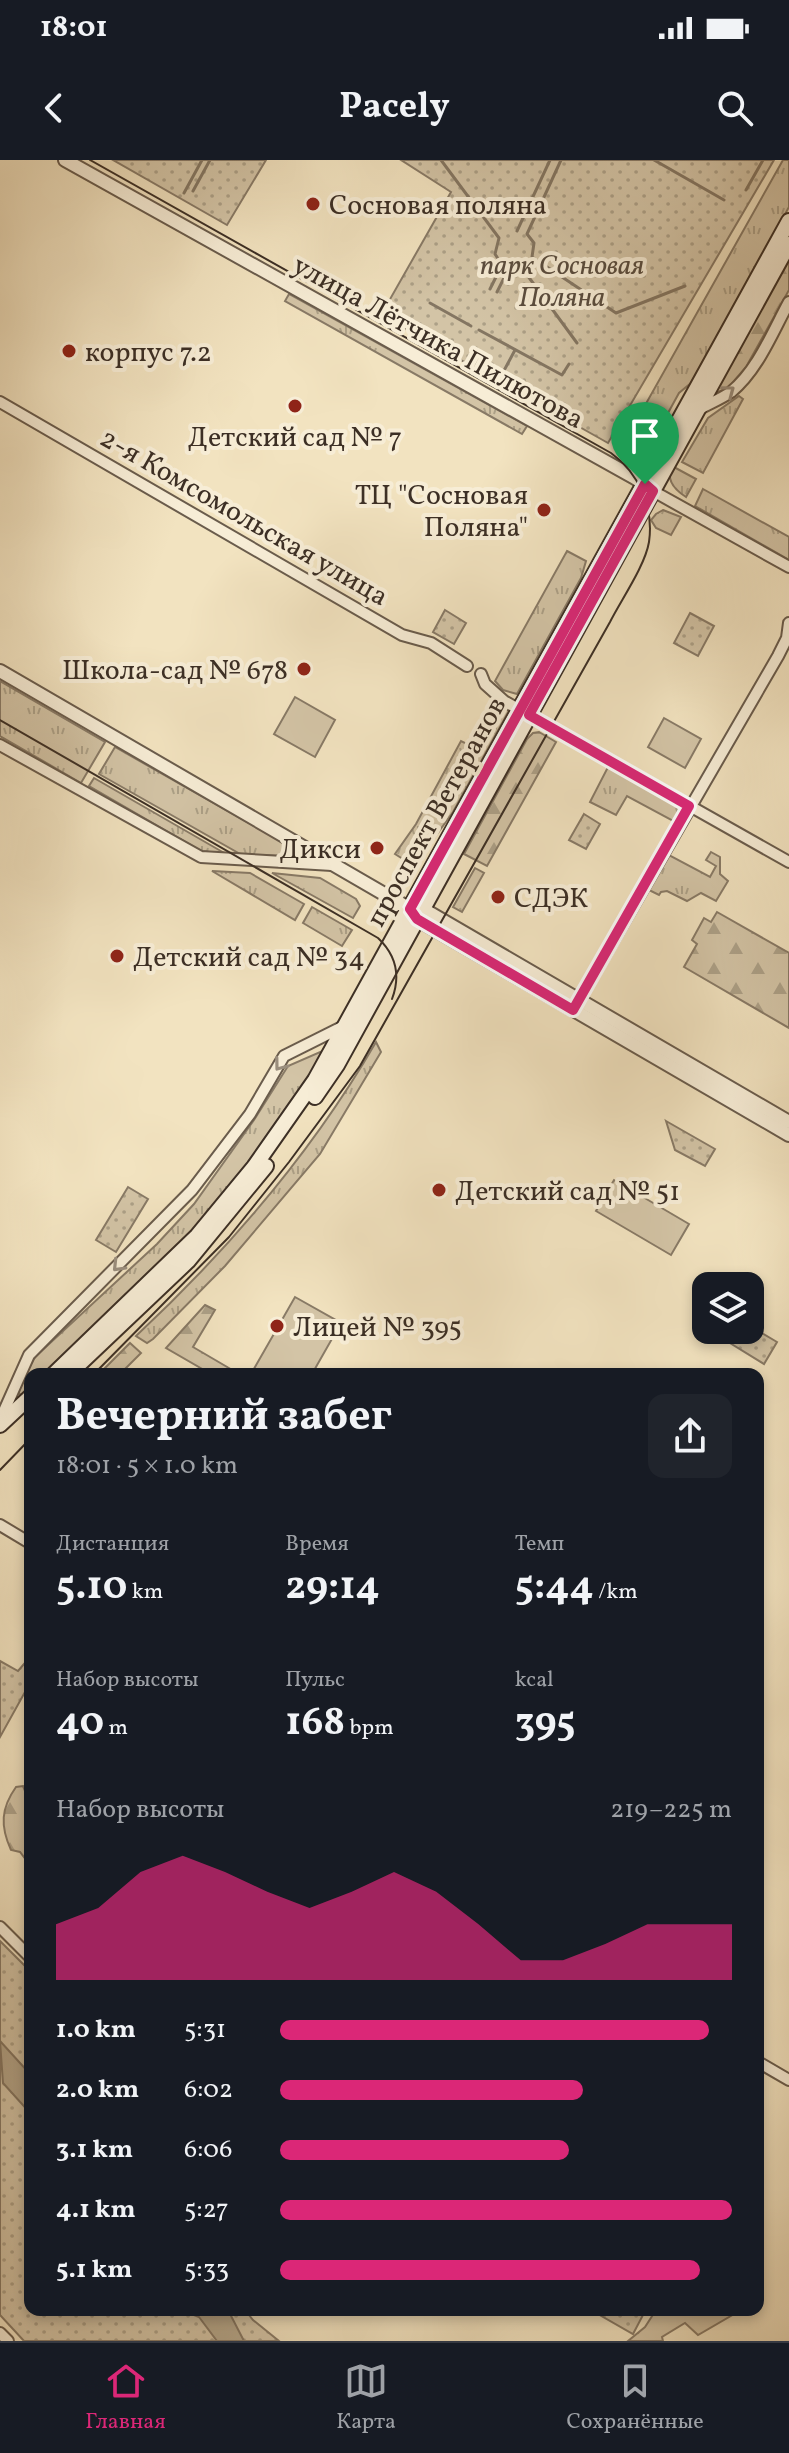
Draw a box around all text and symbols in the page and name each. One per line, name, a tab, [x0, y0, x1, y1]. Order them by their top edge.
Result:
text: 18:01	[40, 7, 107, 49]
text: Pacely	[339, 83, 450, 133]
icon: back	[32, 86, 76, 130]
icon: search	[713, 86, 757, 130]
place label: Сосновая поляна	[329, 187, 547, 226]
marker: Сосновая поляна	[304, 195, 322, 213]
street label: улица Лётчика Пилютова	[285, 247, 591, 440]
park label: парк Сосновая Поляна	[480, 247, 644, 318]
place label: корпус 7.2	[85, 334, 212, 373]
marker: корпус 7.2	[60, 342, 78, 360]
one-way arrow	[720, 386, 735, 400]
marker: Детский сад № 7	[286, 397, 304, 415]
pin	[611, 402, 679, 484]
icon: arrive	[623, 414, 667, 458]
place label: Детский сад № 7	[188, 419, 402, 458]
street label: 2-я Комсомольская улица	[92, 420, 395, 617]
place label: ТЦ "Сосновая Поляна"	[355, 477, 528, 548]
marker: ТЦ "Сосновая Поляна"	[535, 501, 553, 519]
place label: Школа-сад № 678	[62, 652, 288, 691]
marker: Школа-сад № 678	[295, 660, 313, 678]
street label: проспект Ветеранов	[358, 690, 517, 934]
place label: Дикси	[280, 831, 361, 870]
marker: Дикси	[368, 839, 386, 857]
place label: СДЭК	[514, 880, 588, 919]
marker: СДЭК	[489, 888, 507, 906]
place label: Детский сад № 34	[133, 939, 365, 978]
marker: Детский сад № 34	[108, 947, 126, 965]
one-way arrow	[276, 1056, 290, 1071]
place label: Детский сад № 51	[455, 1173, 680, 1212]
marker: Детский сад № 51	[430, 1181, 448, 1199]
one-way arrow	[113, 1257, 127, 1271]
map controls	[692, 1272, 764, 1344]
button: layers	[692, 1272, 764, 1344]
place label: Лицей № 395	[293, 1309, 462, 1348]
marker: Лицей № 395	[268, 1317, 286, 1335]
text: Вечерний забег	[56, 1387, 392, 1448]
button: share	[648, 1394, 732, 1478]
text: 18:01 · 5 × 1.0 km	[56, 1448, 238, 1484]
text: Дистанция	[56, 1529, 169, 1560]
text: Время	[285, 1529, 349, 1560]
text: Темп	[515, 1529, 564, 1560]
text: 5.10	[56, 1560, 127, 1616]
text: 29:14	[285, 1560, 380, 1616]
text: 5:44	[515, 1560, 594, 1616]
text: km	[127, 1577, 163, 1608]
text: /km	[594, 1577, 638, 1608]
text: Набор высоты	[56, 1665, 199, 1696]
text: Пульс	[285, 1665, 345, 1696]
text: kcal	[515, 1665, 554, 1696]
text: 40	[56, 1696, 104, 1752]
text: 168	[285, 1696, 345, 1752]
text: 395	[515, 1696, 576, 1752]
text: m	[104, 1713, 128, 1744]
text: bpm	[345, 1713, 394, 1744]
text: Набор высоты	[56, 1792, 224, 1828]
text: 219–225 m	[610, 1792, 732, 1828]
text: 1.0 km	[56, 2012, 136, 2048]
text: 5:31	[184, 2012, 226, 2048]
text: 2.0 km	[56, 2072, 139, 2108]
text: 6:02	[184, 2072, 233, 2108]
text: 3.1 km	[56, 2132, 133, 2168]
text: 6:06	[184, 2132, 232, 2168]
text: 4.1 km	[56, 2192, 136, 2228]
text: 5:27	[184, 2192, 229, 2228]
text: 5.1 km	[56, 2252, 132, 2288]
text: 5:33	[184, 2252, 229, 2288]
tab: Главная	[85, 2359, 166, 2438]
tab: Карта	[336, 2359, 396, 2438]
tab: Сохранённые	[566, 2359, 704, 2438]

